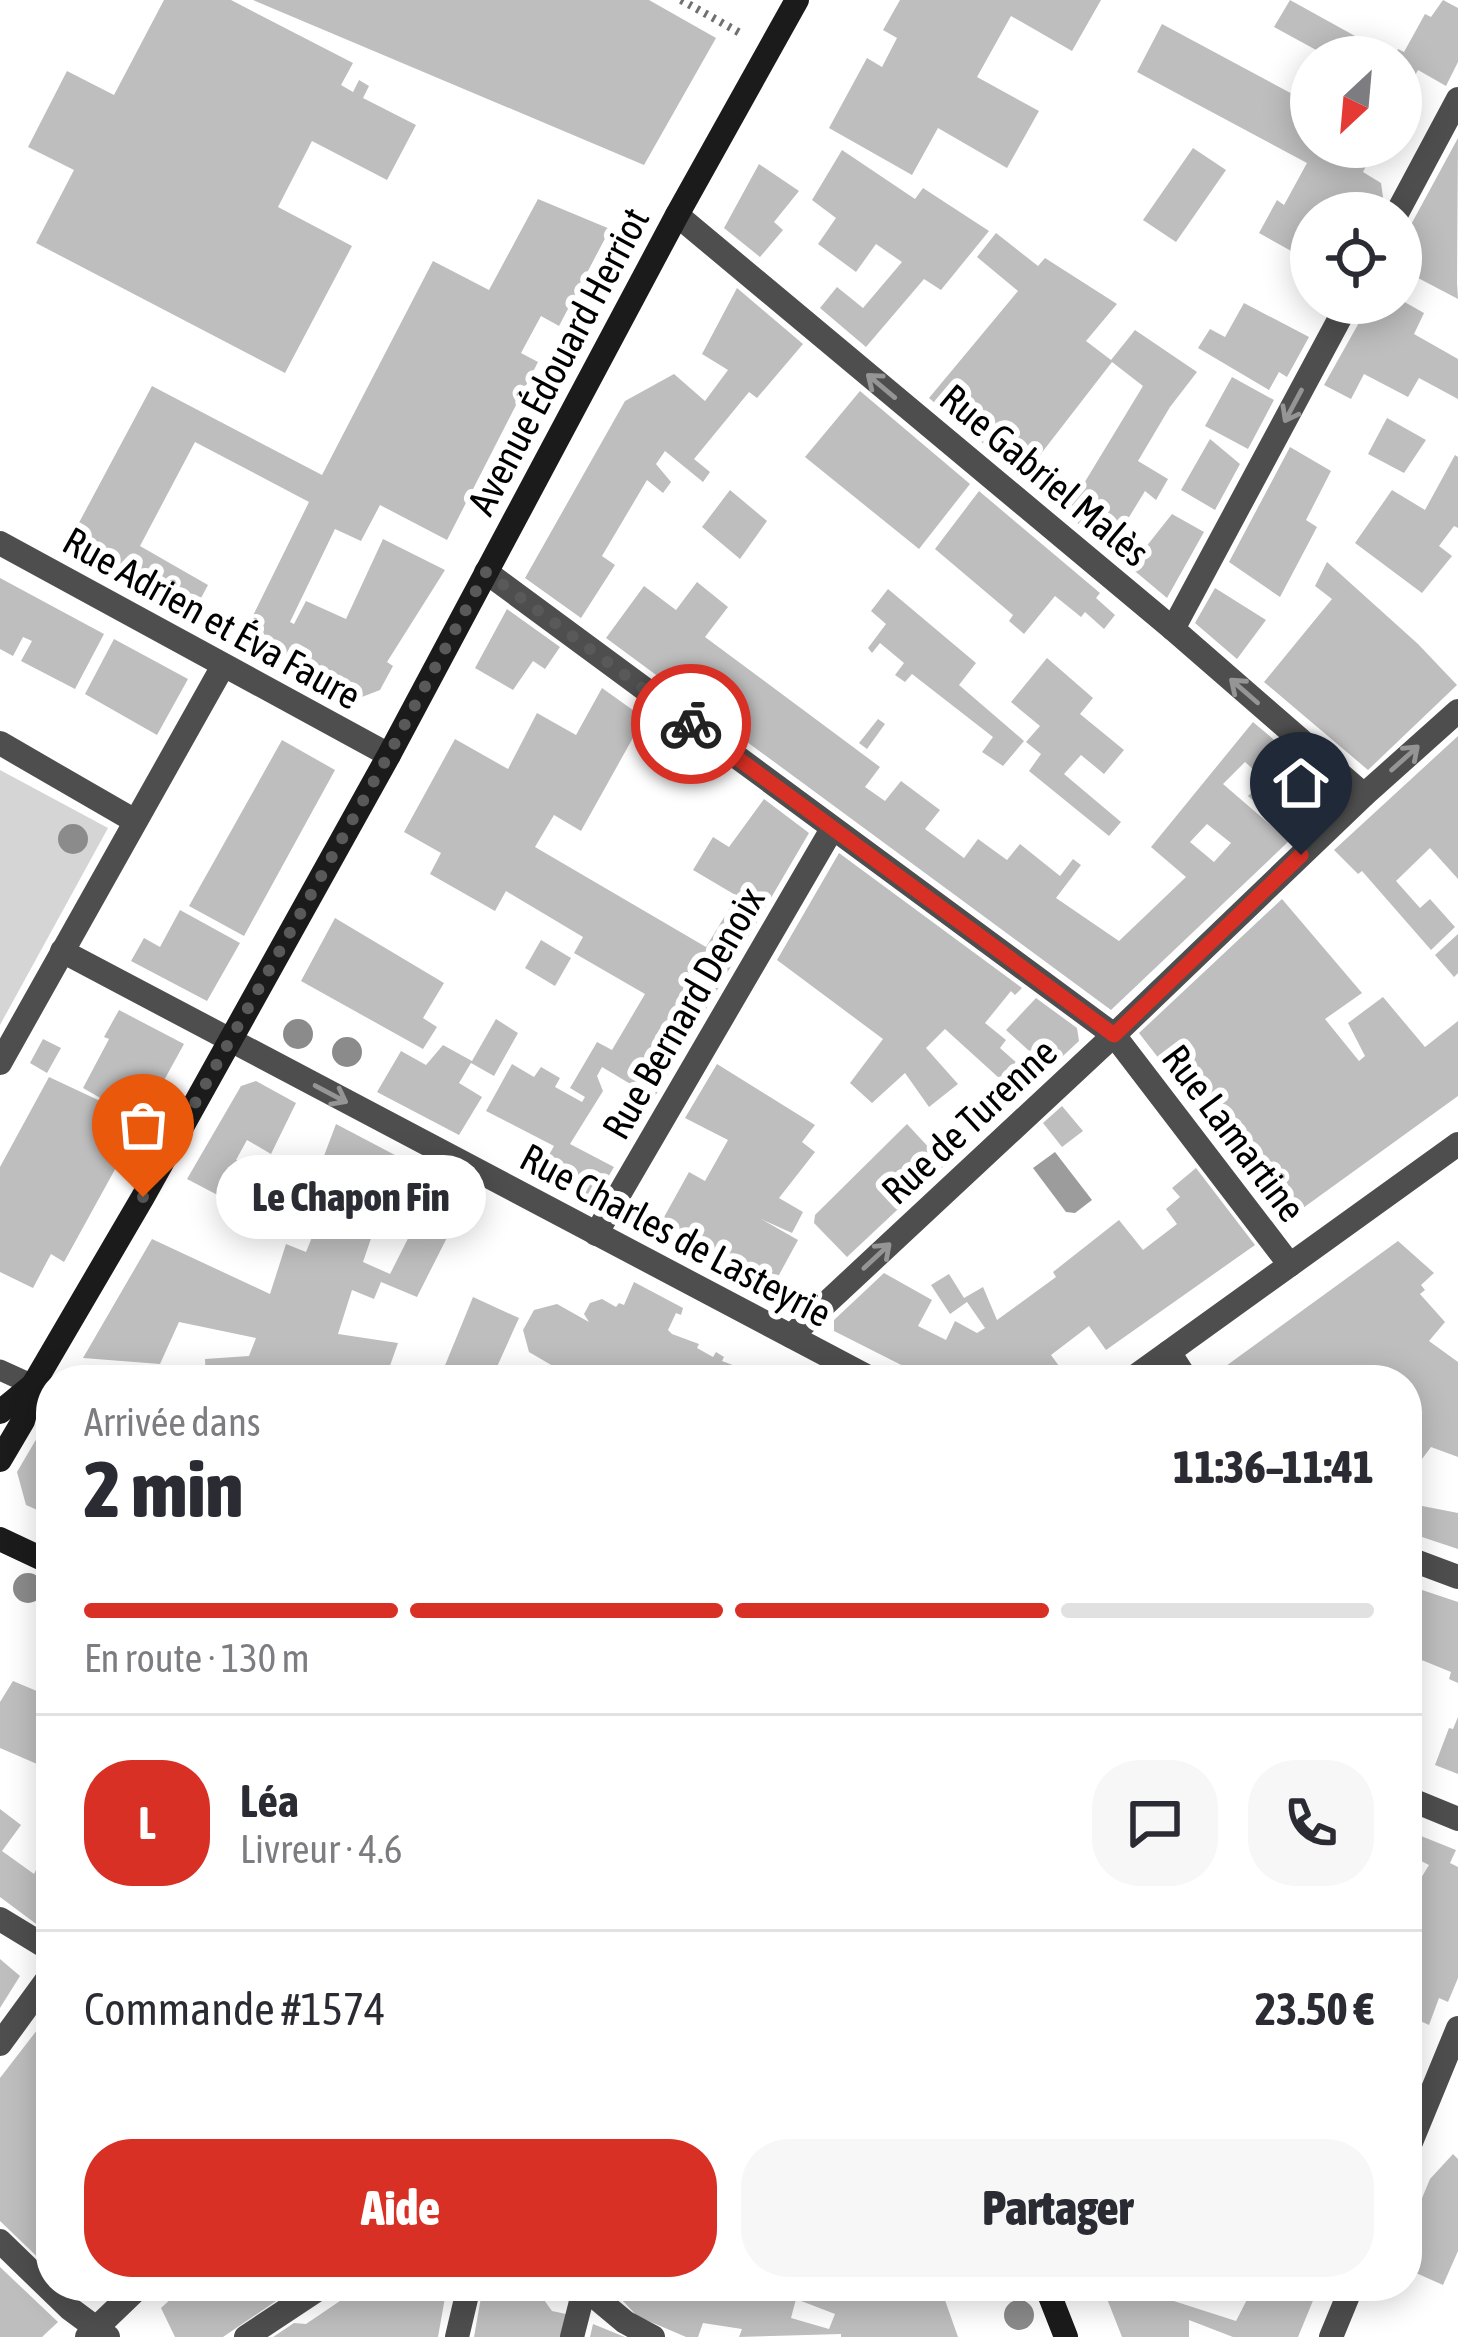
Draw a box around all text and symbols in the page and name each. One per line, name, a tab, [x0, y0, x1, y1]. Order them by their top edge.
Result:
north arrow	[1290, 36, 1422, 168]
map controls	[1290, 36, 1422, 324]
button: locate	[1290, 192, 1422, 324]
street label: Avenue Édouard Herriot	[459, 200, 657, 522]
one-way arrow	[866, 372, 897, 400]
street label: Rue Gabriel Malès	[932, 375, 1158, 575]
one-way arrow	[1281, 388, 1304, 423]
street label: Rue Adrien et Éva Faure	[56, 518, 368, 718]
courier	[631, 664, 751, 784]
one-way arrow	[1229, 677, 1260, 705]
icon: bike	[658, 691, 724, 757]
pin	[1250, 732, 1352, 855]
one-way arrow	[1389, 745, 1420, 772]
icon: home	[1268, 750, 1334, 816]
street label: Rue Bernard Denoix	[593, 879, 773, 1147]
street label: Rue de Turenne	[873, 1029, 1065, 1213]
street label: Rue Lamartine	[1154, 1036, 1314, 1230]
pin	[92, 1074, 194, 1197]
one-way arrow	[312, 1084, 348, 1107]
icon: bag	[110, 1092, 176, 1158]
street label: Rue Charles de Lasteyrie	[513, 1135, 839, 1335]
callout: Le Chapon Fin	[215, 1155, 485, 1239]
text: Le Chapon Fin	[252, 1175, 450, 1219]
one-way arrow	[861, 1243, 891, 1270]
text: Arrivée dans	[84, 1400, 261, 1444]
text: 11:36–11:41	[1173, 1441, 1374, 1493]
text: 2 min	[84, 1444, 243, 1534]
text: En route · 130 m	[84, 1636, 310, 1680]
button: chat	[1092, 1760, 1218, 1886]
button: phone	[1248, 1760, 1374, 1886]
text: Léa	[240, 1775, 299, 1827]
text: L	[138, 1797, 156, 1849]
text: Livreur · 4.6	[240, 1827, 402, 1871]
text: Commande #1574	[84, 1983, 385, 2035]
text: 23.50 €	[1255, 1983, 1374, 2035]
button: Aide	[84, 2139, 717, 2277]
button: Partager	[741, 2139, 1374, 2277]

